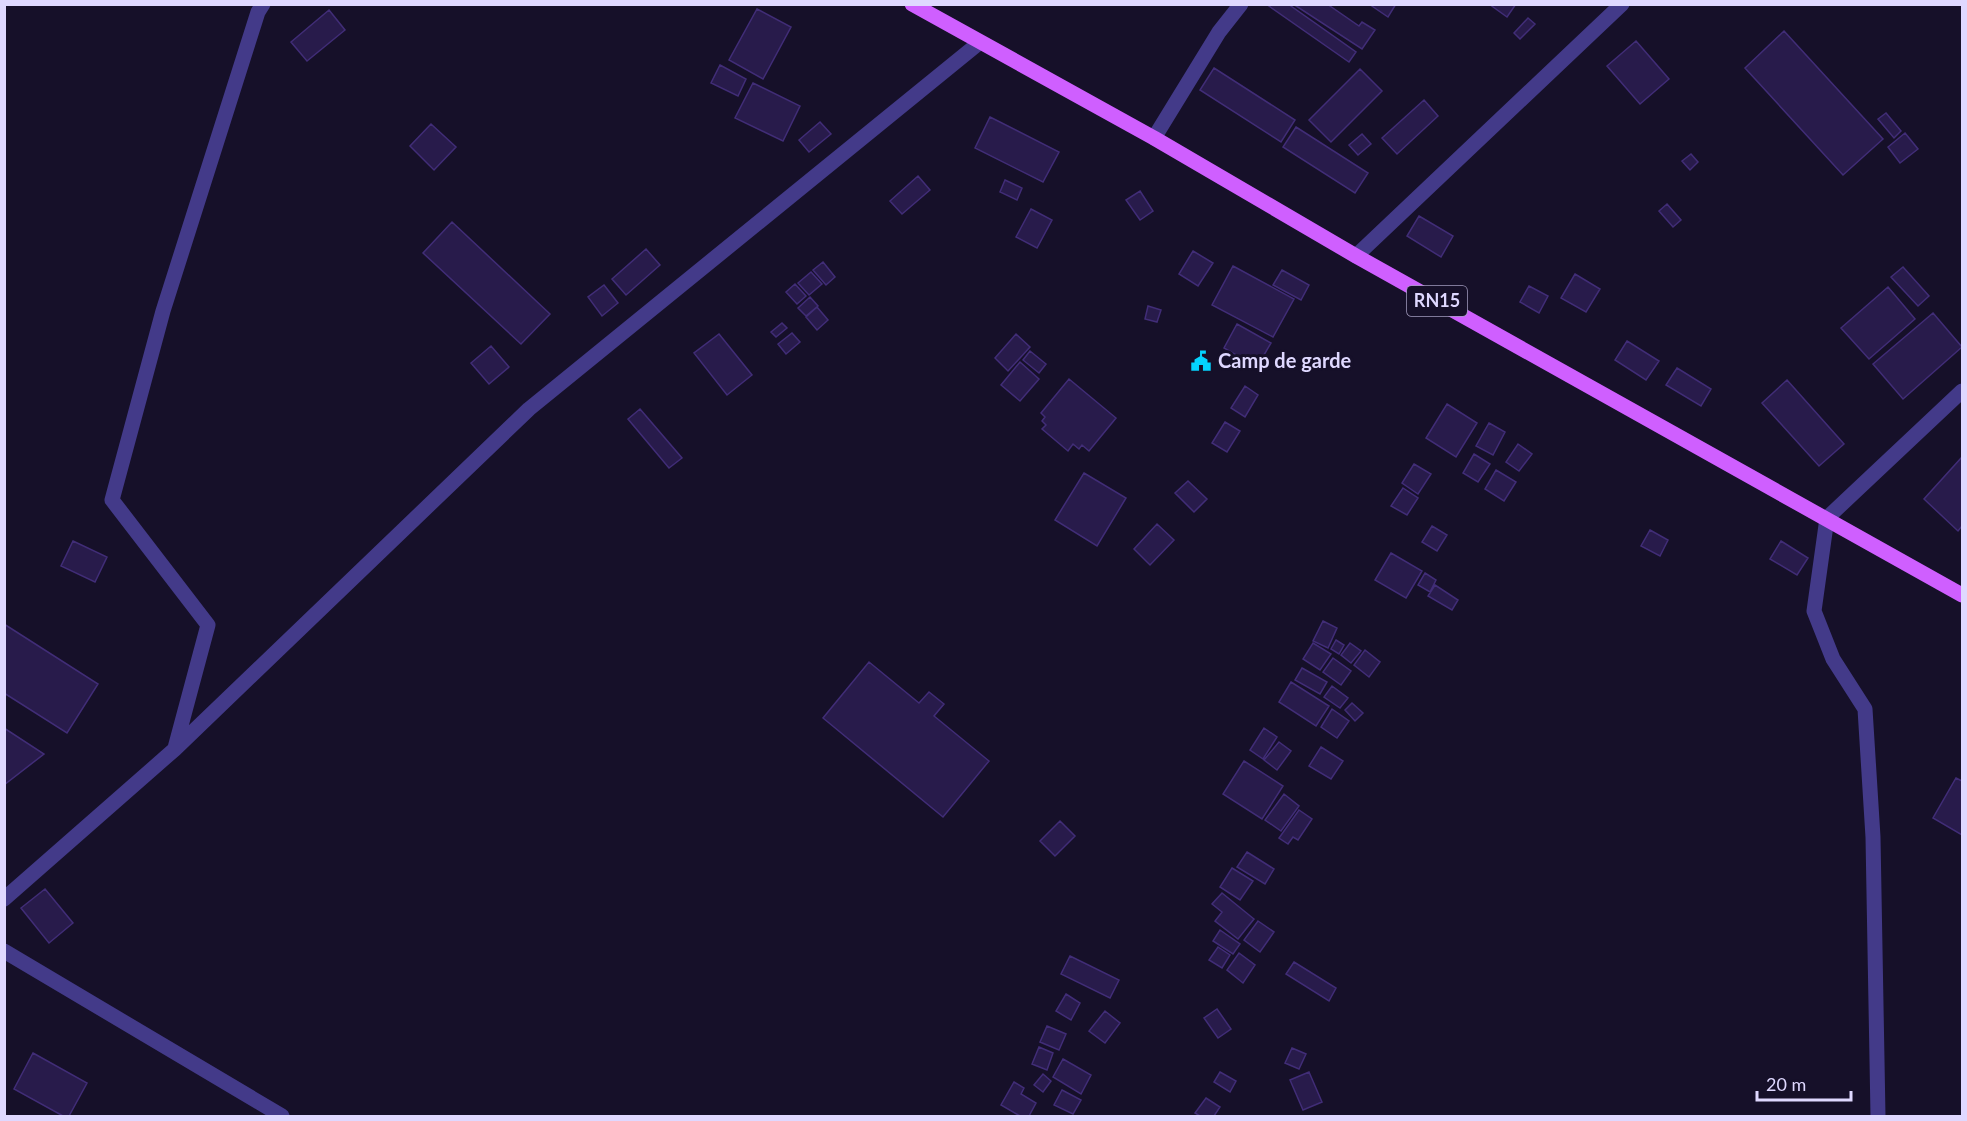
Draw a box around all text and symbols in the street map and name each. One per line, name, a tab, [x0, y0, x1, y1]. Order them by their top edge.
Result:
road number: RN15	[1407, 286, 1467, 316]
place label: Camp de garde	[1218, 348, 1351, 372]
public building icon: Camp de garde	[1189, 349, 1213, 373]
scale bar	[1757, 1064, 1852, 1102]
text: 20 m	[1766, 1073, 1806, 1095]

